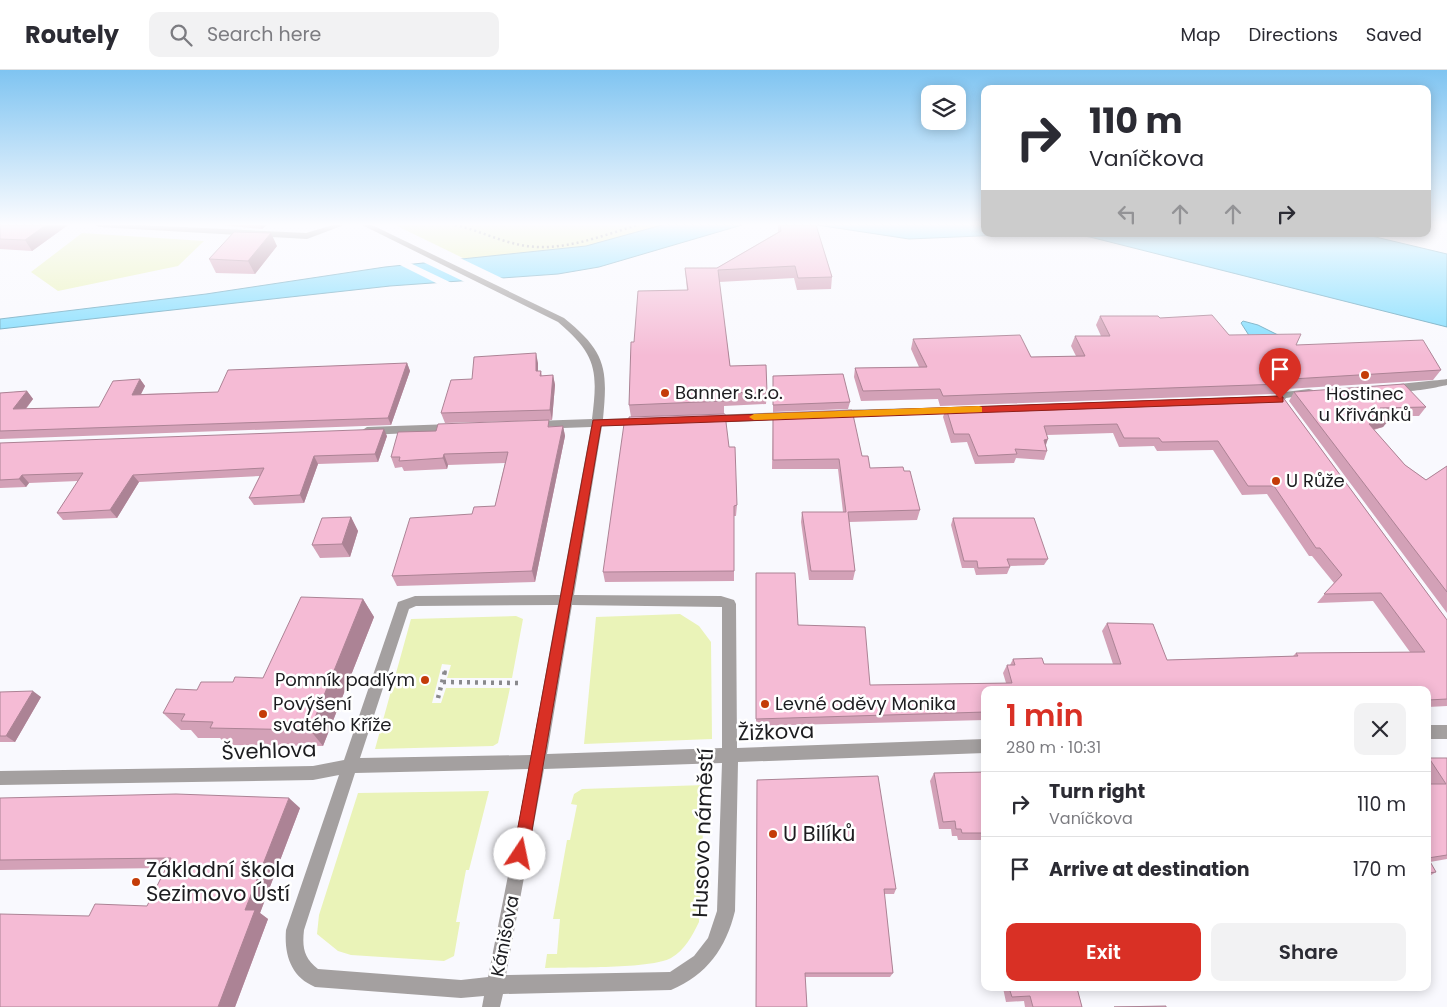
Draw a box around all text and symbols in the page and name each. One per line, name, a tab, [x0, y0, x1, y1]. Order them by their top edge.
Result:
search box	[149, 12, 499, 57]
text: Routely	[25, 18, 119, 51]
icon: search	[167, 21, 195, 49]
text: Search here	[207, 21, 321, 48]
text: Map	[1181, 22, 1220, 47]
text: Directions	[1248, 22, 1338, 47]
text: Saved	[1366, 22, 1422, 47]
map controls	[921, 85, 966, 130]
button: layers	[921, 85, 966, 130]
text: 110 m	[1089, 96, 1183, 145]
icon: right	[1006, 105, 1071, 170]
text: Vaníčkova	[1089, 143, 1204, 174]
icon: left	[1113, 200, 1141, 228]
icon: ahead	[1166, 200, 1194, 228]
icon: ahead	[1219, 200, 1247, 228]
icon: right	[1272, 200, 1300, 228]
pin	[1259, 348, 1301, 399]
icon: arrive	[1266, 355, 1294, 383]
marker: Hostinec u Křivánků	[1359, 369, 1371, 381]
place label: Banner s.r.o.	[675, 380, 783, 405]
place label: Hostinec u Křivánků	[1319, 381, 1411, 427]
marker: Banner s.r.o.	[659, 387, 671, 399]
place label: U Růže	[1286, 468, 1345, 493]
marker: U Růže	[1270, 475, 1282, 487]
place label: Pomník padlým	[275, 667, 415, 692]
marker: Pomník padlým	[419, 674, 431, 686]
place label: Povýšení svatého Kříže	[273, 691, 392, 737]
place label: Levné oděvy Monika	[775, 691, 956, 716]
text: 1 min	[1006, 694, 1084, 737]
marker: Levné oděvy Monika	[759, 698, 771, 710]
button: close	[1354, 703, 1406, 755]
marker: Povýšení svatého Kříže	[257, 708, 269, 720]
street label: Žižkova	[737, 716, 815, 747]
street label: Švehlova	[221, 734, 317, 767]
text: 280 m · 10:31	[1006, 736, 1101, 759]
street label: Husovo náměstí	[685, 748, 720, 918]
text: Turn right	[1049, 778, 1145, 805]
icon: right	[1006, 790, 1034, 818]
text: 110 m	[1357, 791, 1406, 818]
text: Vaníčkova	[1049, 807, 1133, 830]
place label: U Bilíků	[783, 819, 855, 848]
position arrow	[493, 827, 545, 879]
marker: U Bilíků	[767, 828, 779, 840]
place label: Základní škola Sezimovo Ústí	[146, 855, 295, 908]
icon: arrive	[1006, 855, 1034, 883]
text: Arrive at destination	[1049, 856, 1250, 883]
text: 170 m	[1353, 856, 1406, 883]
marker: Základní škola Sezimovo Ústí	[130, 876, 142, 888]
street label: Kánišova	[484, 893, 525, 979]
button: Exit	[1006, 923, 1201, 981]
button: Share	[1211, 923, 1406, 981]

